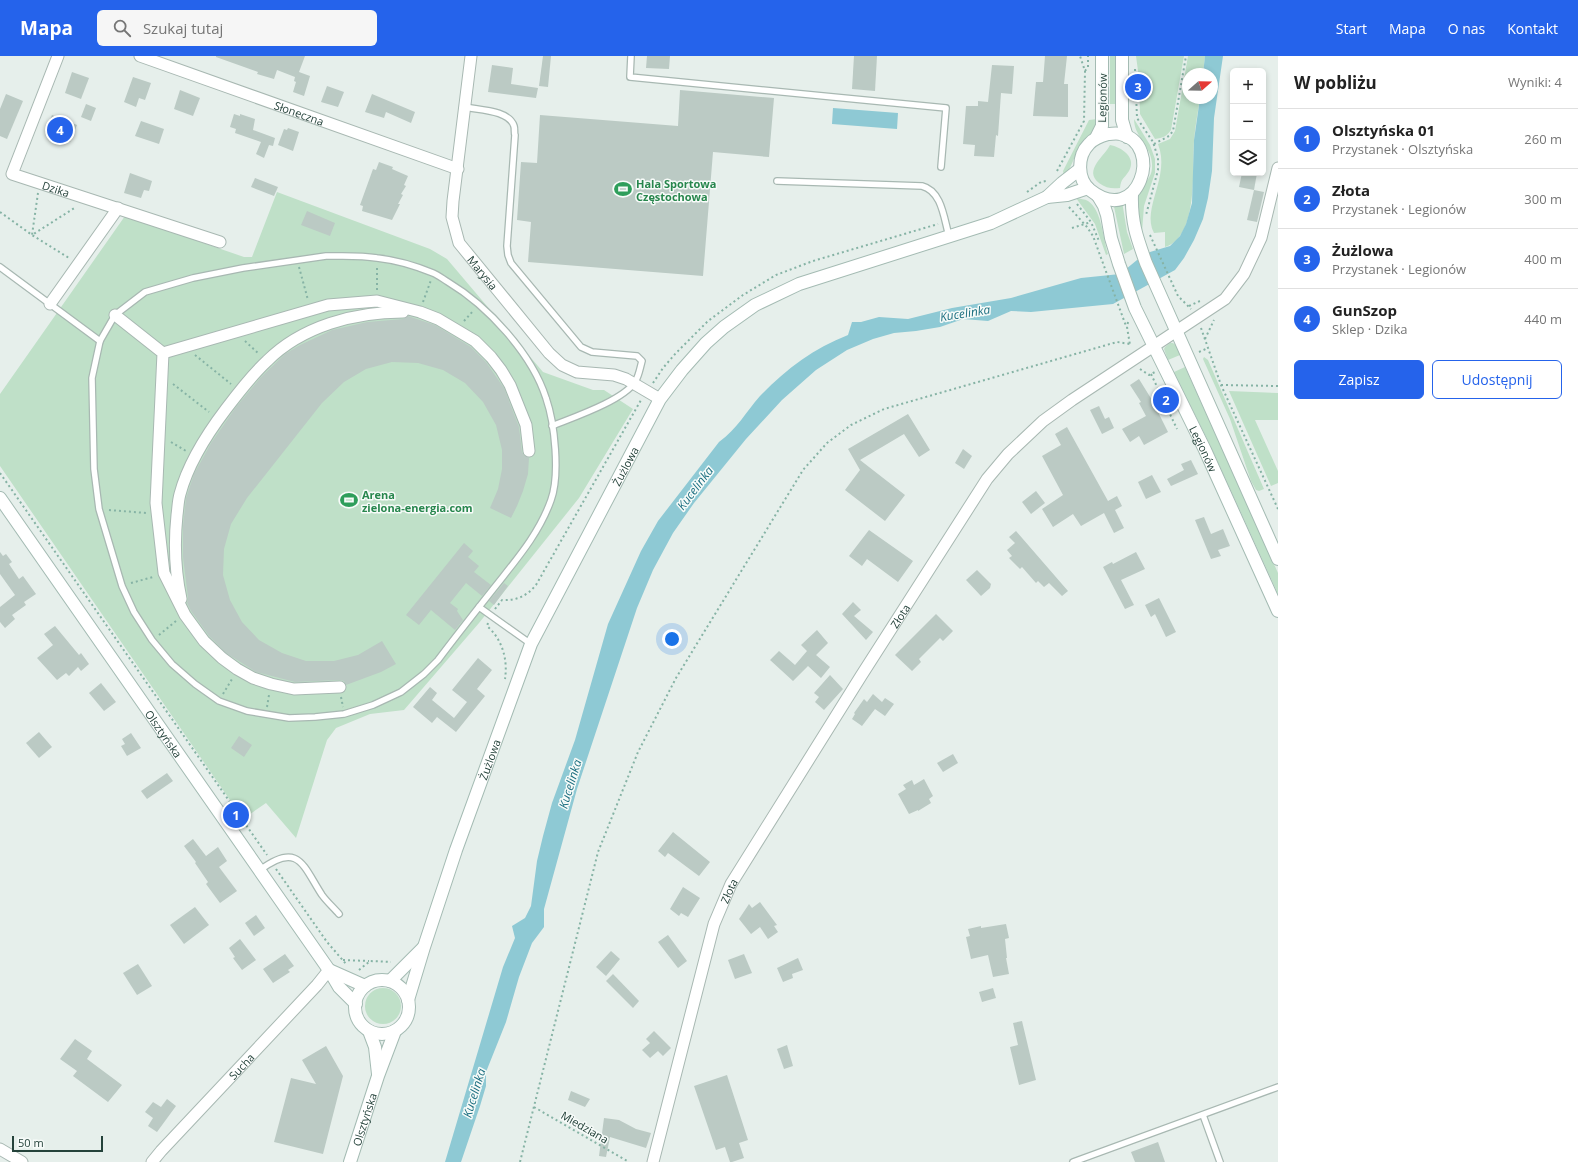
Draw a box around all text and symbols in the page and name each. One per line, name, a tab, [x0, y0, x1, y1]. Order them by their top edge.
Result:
search box	[97, 10, 377, 46]
text: Mapa	[20, 15, 73, 41]
icon: search	[111, 17, 133, 39]
text: Szukaj tutaj	[143, 18, 223, 38]
text: Start	[1336, 19, 1367, 38]
text: Mapa	[1389, 19, 1426, 38]
text: O nas	[1448, 19, 1485, 38]
text: Kontakt	[1507, 19, 1558, 38]
north arrow	[1182, 68, 1218, 104]
map controls	[1230, 68, 1266, 176]
button: +	[1230, 68, 1266, 104]
text: W pobliżu	[1294, 71, 1377, 94]
pin: 3	[1125, 72, 1151, 102]
street label: Legionów	[1094, 73, 1110, 123]
text: Wyniki: 4	[1508, 73, 1562, 91]
street label: Słoneczna	[272, 97, 326, 128]
button: −	[1230, 104, 1266, 140]
pin: 4	[47, 115, 73, 145]
text: Olsztyńska 01	[1332, 120, 1435, 140]
text: 1	[1303, 130, 1311, 148]
text: 260 m	[1524, 130, 1562, 148]
button: layers	[1230, 140, 1266, 176]
text: Przystanek · Olsztyńska	[1332, 140, 1473, 158]
place label: Hala Sportowa Częstochowa	[636, 176, 716, 204]
street label: Dzika	[41, 177, 72, 200]
sports icon: Hala Sportowa Częstochowa	[613, 179, 633, 199]
text: Złota	[1332, 180, 1370, 200]
text: 2	[1303, 190, 1311, 208]
text: 300 m	[1524, 190, 1562, 208]
text: Przystanek · Legionów	[1332, 200, 1466, 218]
text: Żużlowa	[1332, 240, 1394, 260]
text: 3	[1303, 250, 1311, 268]
text: 400 m	[1524, 250, 1562, 268]
street label: Marysia	[464, 252, 502, 293]
text: Przystanek · Legionów	[1332, 260, 1466, 278]
text: GunSzop	[1332, 300, 1397, 320]
water label: Kucelinka	[939, 301, 992, 325]
text: 4	[1303, 310, 1311, 328]
text: 440 m	[1524, 310, 1562, 328]
text: Sklep · Dzika	[1332, 320, 1408, 338]
button: Zapisz	[1294, 360, 1424, 399]
button: Udostępnij	[1432, 360, 1562, 399]
pin: 2	[1153, 385, 1179, 415]
street label: Legionów	[1187, 423, 1221, 474]
street label: Żużlowa	[608, 444, 641, 488]
water label: Kucelinka	[673, 462, 717, 513]
place label: Arena zielona-energia.com	[362, 487, 473, 515]
sports icon: Arena zielona-energia.com	[339, 490, 359, 510]
street label: Złota	[886, 601, 913, 631]
your location	[662, 629, 682, 649]
street label: Olsztyńska	[142, 707, 186, 760]
street label: Żużlowa	[475, 737, 503, 782]
water label: Kucelinka	[554, 757, 586, 811]
pin: 1	[223, 800, 249, 830]
street label: Złota	[716, 875, 740, 905]
street label: Sucha	[225, 1049, 257, 1082]
water label: Kucelinka	[458, 1066, 490, 1120]
street label: Olsztyńska	[348, 1091, 380, 1148]
street label: Miedziana	[559, 1107, 611, 1147]
scale bar	[12, 1134, 103, 1153]
text: 50 m	[18, 1135, 44, 1150]

